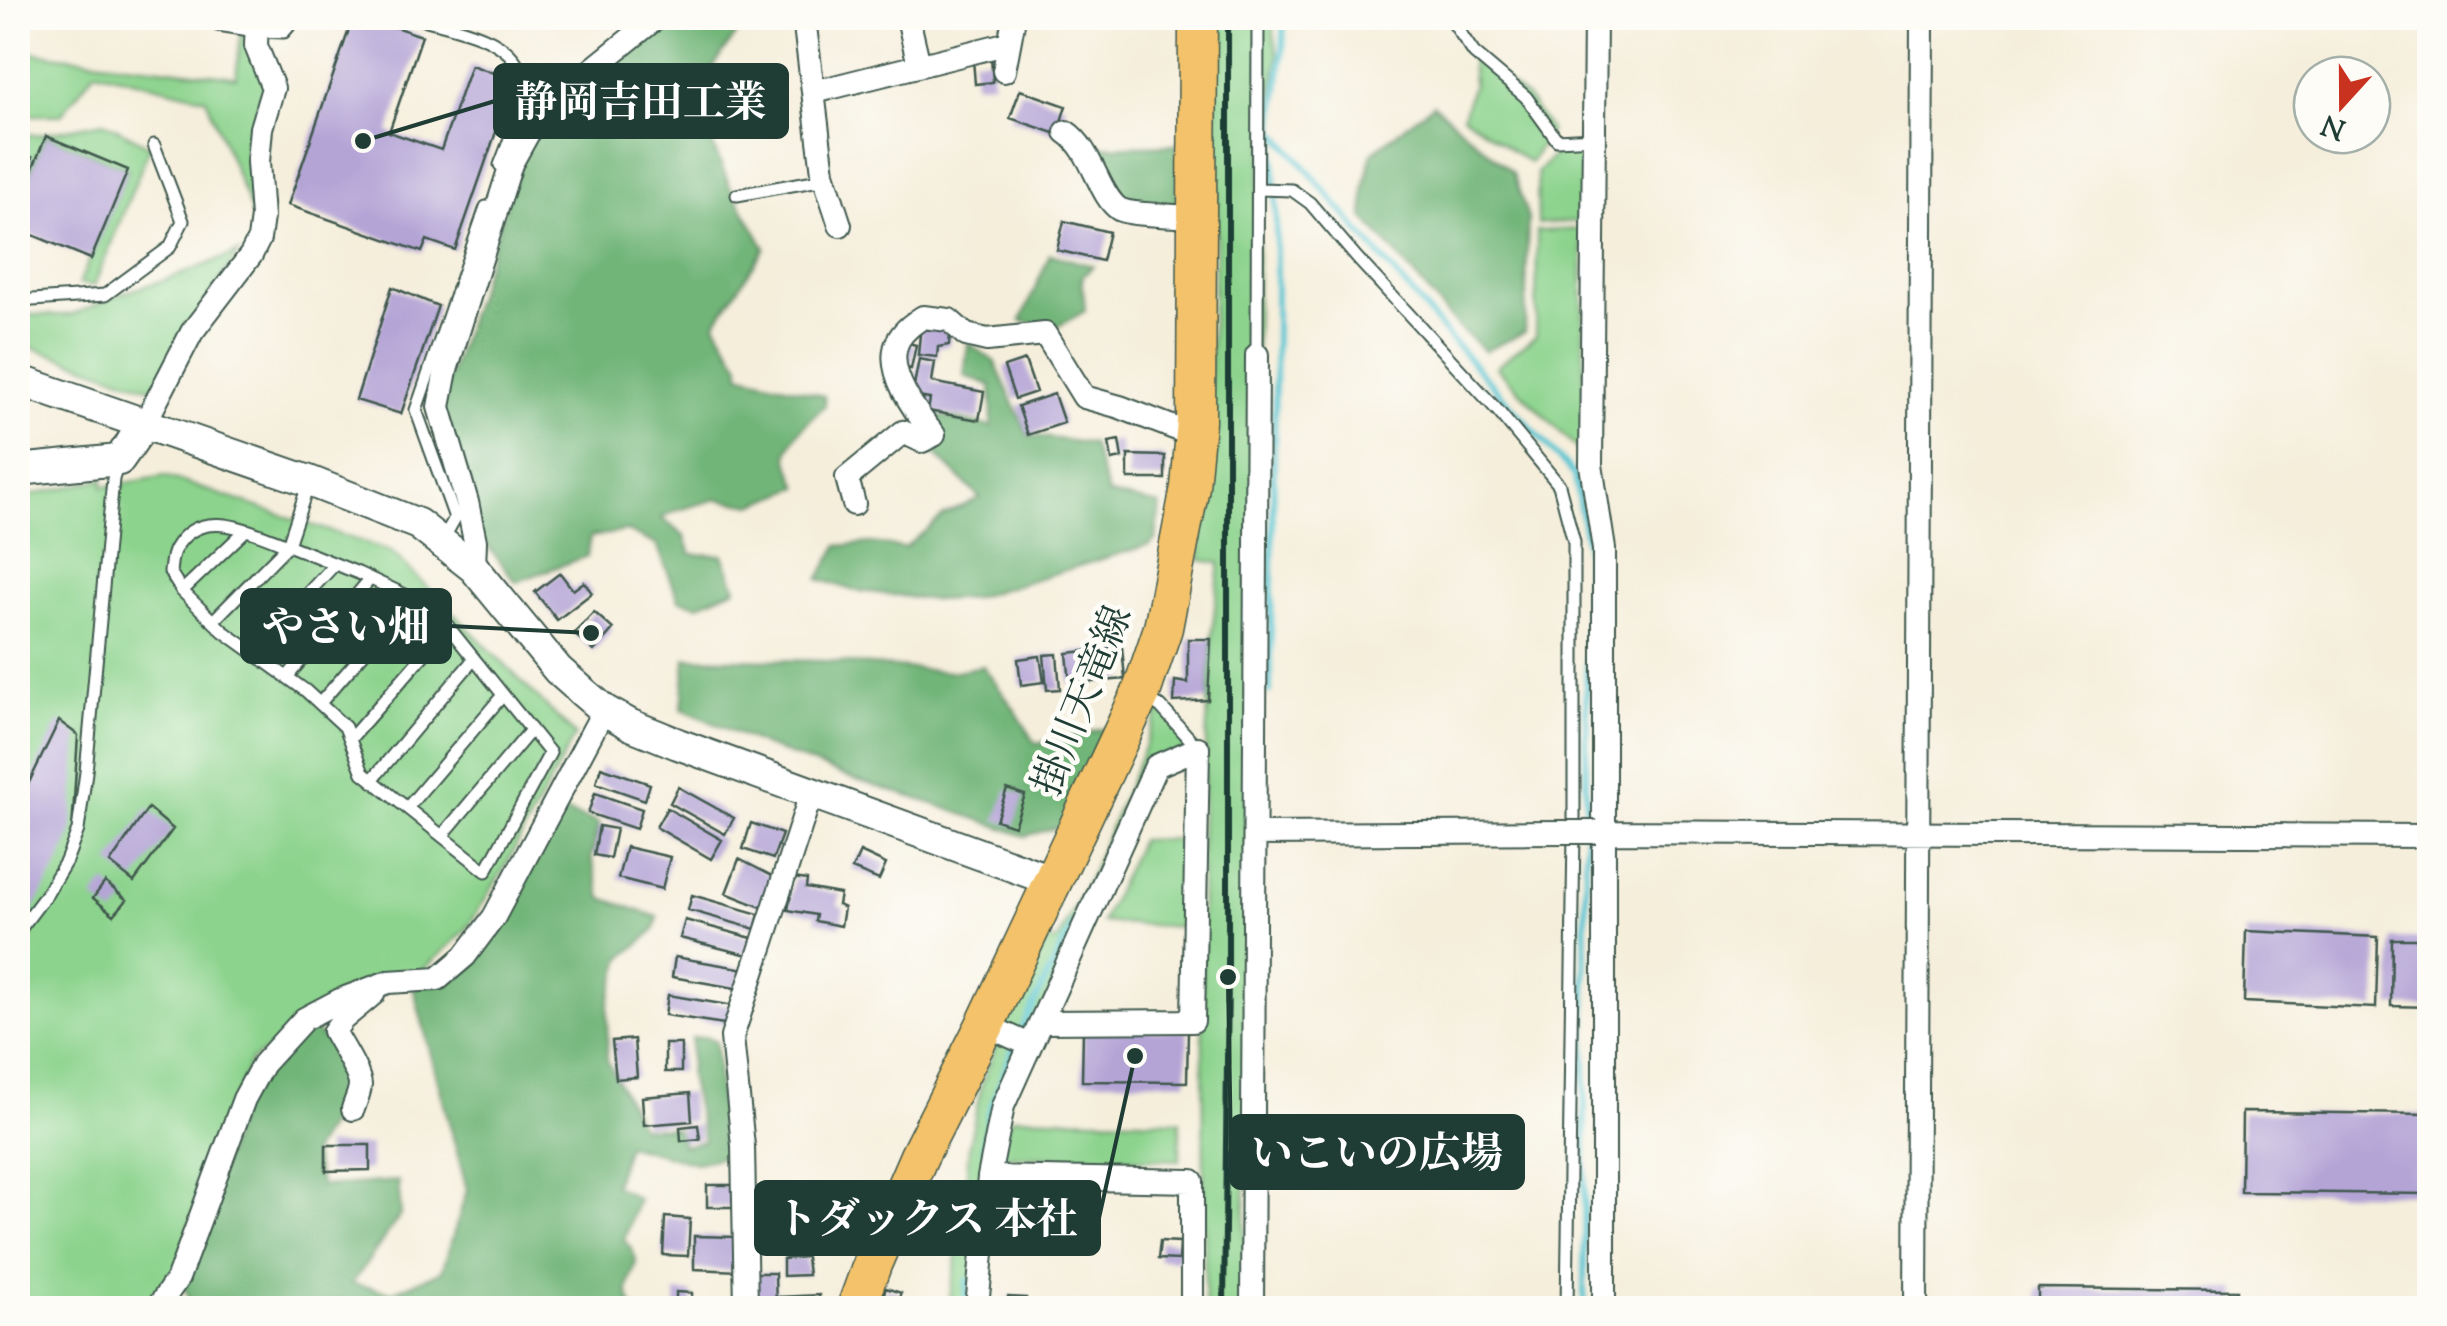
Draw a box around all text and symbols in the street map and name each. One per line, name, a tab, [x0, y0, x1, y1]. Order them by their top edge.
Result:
north arrow	[2292, 55, 2392, 155]
callout: 静岡吉田工業	[495, 65, 787, 137]
text: 静岡吉田工業	[515, 76, 767, 136]
text: N	[2317, 103, 2352, 148]
callout: やさい畑	[242, 590, 450, 662]
street label: 掛川天竜線	[1021, 598, 1149, 805]
text: やさい畑	[262, 601, 430, 661]
callout: いこいの広場	[1231, 1116, 1523, 1188]
text: いこいの広場	[1251, 1127, 1503, 1187]
callout: トダックス 本社	[756, 1182, 1099, 1254]
text: トダックス 本社	[776, 1193, 1078, 1253]

